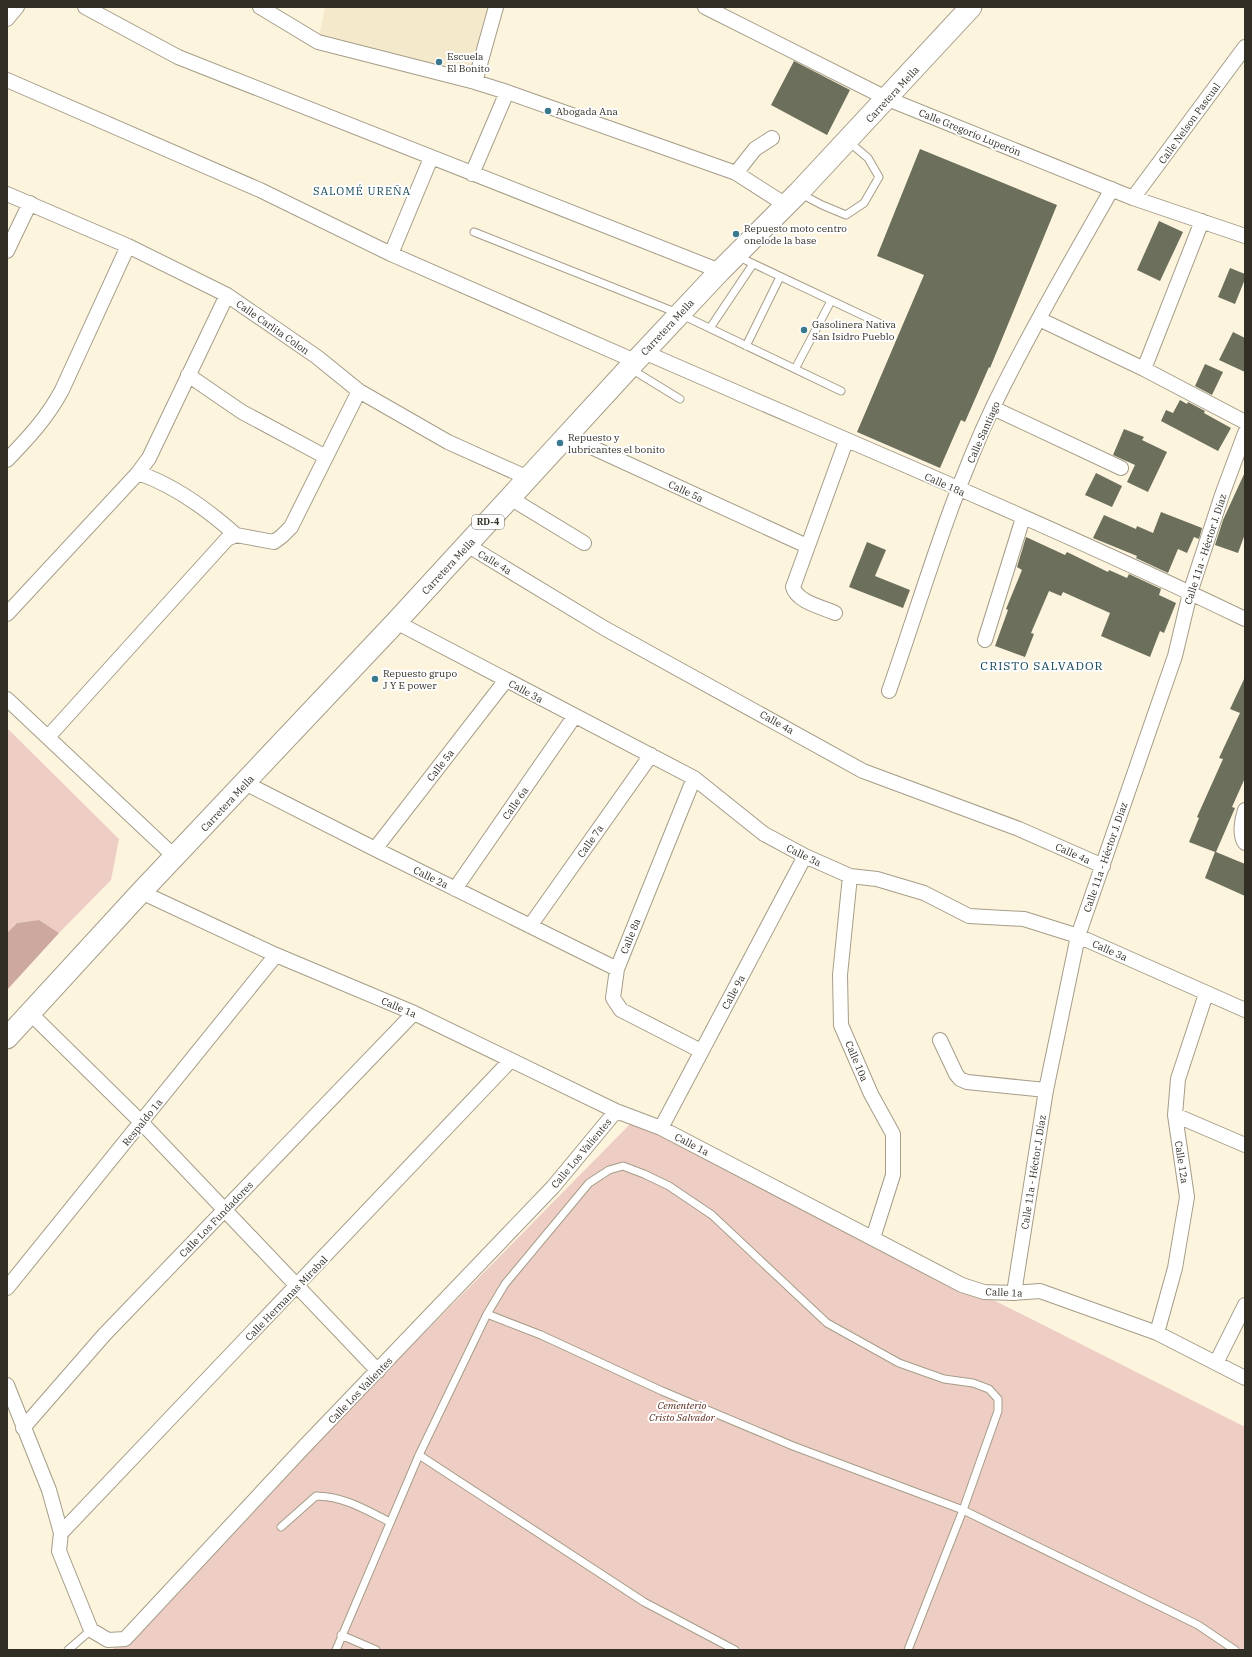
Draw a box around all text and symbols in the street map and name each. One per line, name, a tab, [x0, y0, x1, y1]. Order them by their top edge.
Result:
place label: Escuela El Bonito	[447, 50, 490, 75]
marker: Escuela El Bonito	[434, 57, 444, 67]
street label: Carretera Mella	[863, 63, 922, 125]
street label: Calle Nelson Pascual	[1156, 80, 1223, 166]
place label: Abogada Ana	[556, 105, 619, 118]
marker: Abogada Ana	[543, 106, 553, 116]
street label: Calle Gregorio Luperón	[917, 106, 1023, 159]
district label: SALOMÉ UREÑA	[313, 184, 411, 198]
place label: Repuesto moto centro onelode la base	[744, 222, 847, 247]
marker: Repuesto moto centro onelode la base	[731, 229, 741, 239]
street label: Carretera Mella	[638, 296, 697, 358]
street label: Calle Carlita Colon	[234, 297, 312, 358]
place label: Gasolinera Nativa San Isidro Pueblo	[812, 318, 896, 343]
marker: Gasolinera Nativa San Isidro Pueblo	[799, 325, 809, 335]
street label: Calle Santiago	[964, 399, 1003, 465]
place label: Repuesto y lubricantes el bonito	[568, 431, 665, 456]
marker: Repuesto y lubricantes el bonito	[555, 438, 565, 448]
street label: Calle 18a	[923, 470, 968, 499]
street label: Calle 5a	[666, 478, 706, 505]
street label: Calle 11a - Héctor J. Díaz	[1181, 492, 1230, 606]
road number: RD-4	[472, 515, 504, 529]
street label: Carretera Mella	[419, 535, 478, 597]
street label: Calle 4a	[476, 547, 514, 578]
district label: CRISTO SALVADOR	[980, 658, 1104, 673]
place label: Repuesto grupo J Y E power	[383, 667, 457, 692]
marker: Repuesto grupo J Y E power	[370, 674, 380, 684]
street label: Calle 3a	[506, 677, 546, 706]
street label: Calle 4a	[757, 708, 797, 737]
street label: Calle 5a	[424, 746, 457, 784]
street label: Carretera Mella	[198, 772, 257, 834]
street label: Calle 6a	[499, 784, 532, 822]
street label: Calle 11a - Héctor J. Díaz	[1080, 800, 1130, 914]
street label: Calle 7a	[574, 822, 607, 860]
street label: Calle 4a	[1053, 840, 1093, 867]
street label: Calle 3a	[784, 841, 824, 870]
street label: Calle 2a	[411, 863, 451, 892]
street label: Calle 8a	[618, 916, 644, 956]
street label: Calle 3a	[1090, 937, 1130, 964]
street label: Calle 9a	[719, 972, 748, 1012]
street label: Calle 1a	[379, 994, 419, 1021]
street label: Calle 10a	[842, 1039, 871, 1084]
street label: Respaldo 1a	[119, 1096, 166, 1149]
street label: Calle 11a - Héctor J. Díaz	[1018, 1114, 1049, 1230]
street label: Calle Los Valientes	[548, 1116, 615, 1191]
street label: Calle 1a	[672, 1130, 712, 1159]
street label: Calle 12a	[1172, 1140, 1191, 1185]
street label: Calle Los Fundadores	[177, 1178, 256, 1260]
street label: Calle Hermanas Mirabal	[242, 1253, 330, 1344]
street label: Calle 1a	[985, 1285, 1023, 1300]
street label: Calle Los Valientes	[325, 1354, 395, 1426]
park label: Cementerio Cristo Salvador	[649, 1399, 716, 1424]

